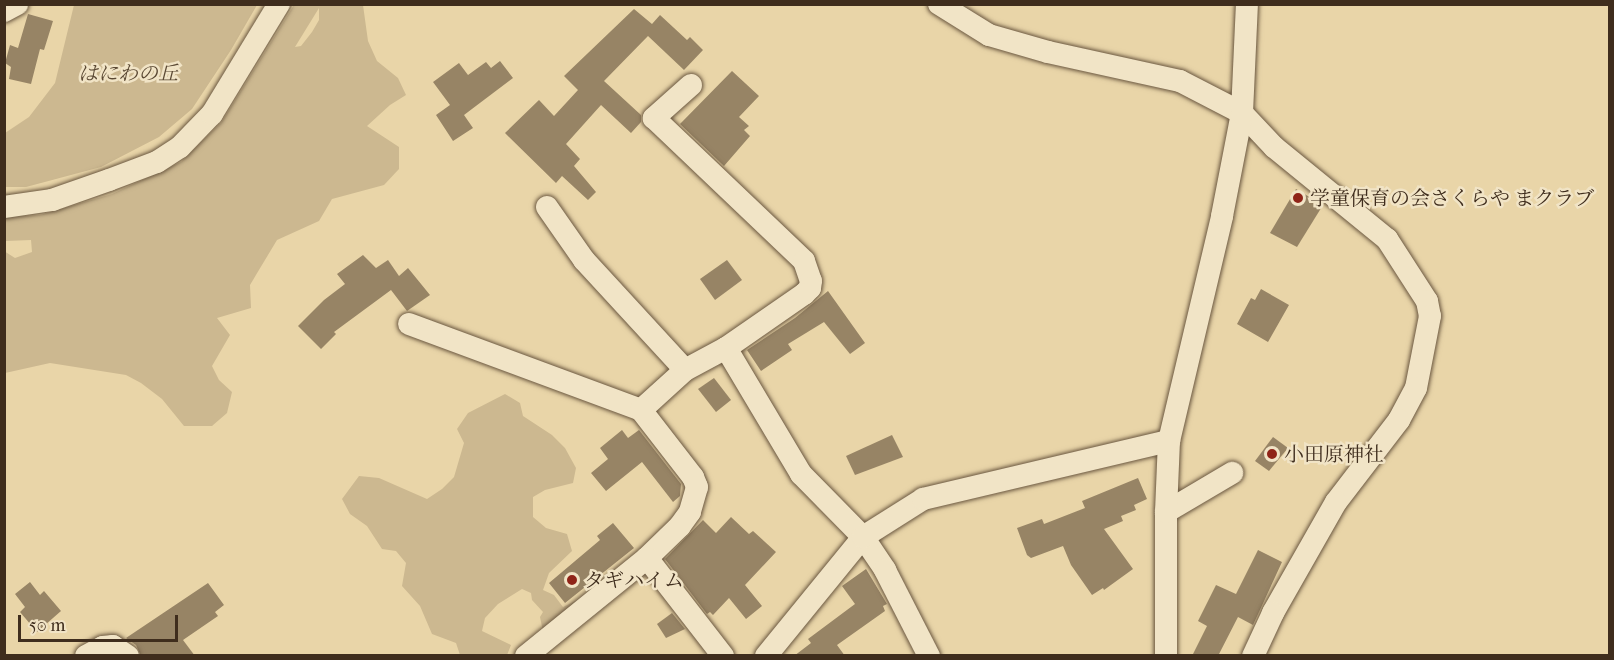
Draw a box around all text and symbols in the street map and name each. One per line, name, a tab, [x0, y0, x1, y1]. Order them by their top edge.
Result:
park label: はにわの丘	[78, 61, 178, 85]
place label: 学童保育の会さくらや まクラブ	[1310, 186, 1594, 210]
marker: 学童保育の会さくらや まクラブ	[1291, 191, 1305, 205]
place label: 小田原神社	[1284, 442, 1384, 466]
marker: 小田原神社	[1265, 447, 1279, 461]
place label: タギハイム	[584, 568, 684, 592]
marker: タギハイム	[565, 573, 579, 587]
scale bar	[21, 603, 182, 641]
text: 50 m	[29, 615, 65, 636]

